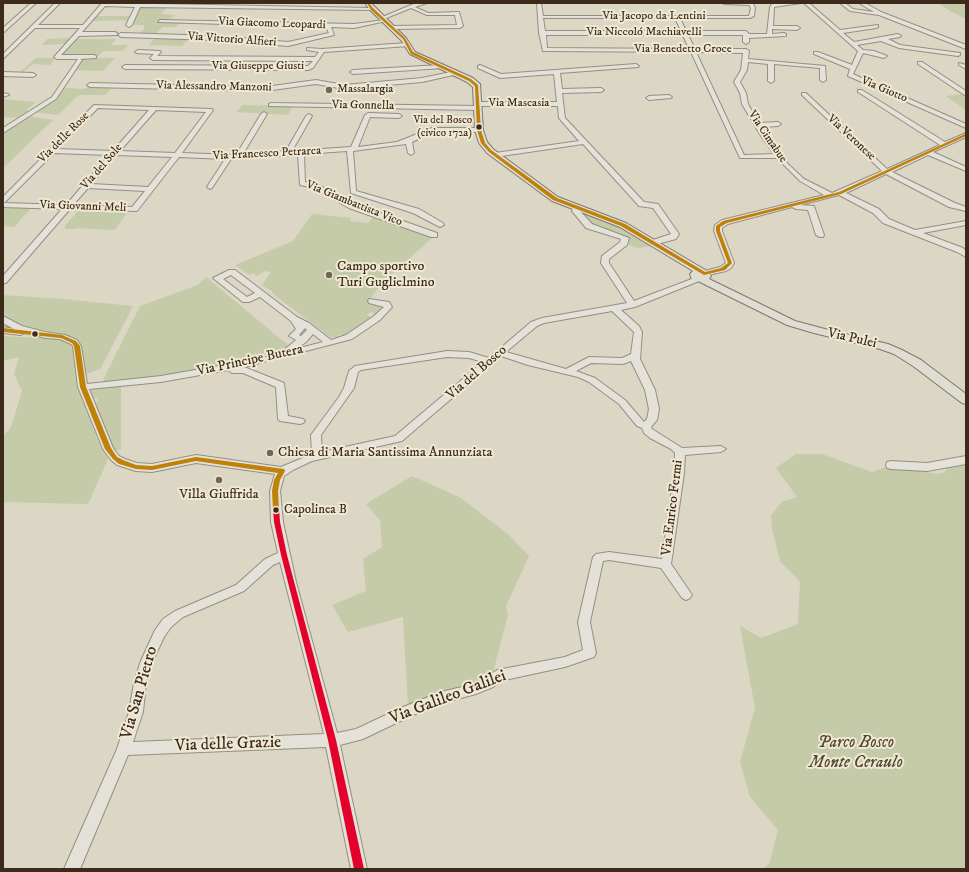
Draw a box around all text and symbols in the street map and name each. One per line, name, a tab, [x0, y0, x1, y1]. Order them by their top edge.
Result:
street label: Via Jacopo da Lentini	[602, 10, 706, 24]
street label: Via Giacomo Leopardi	[218, 15, 326, 33]
street label: Via Niccoló Machiavelli	[586, 26, 702, 40]
street label: Via Vittorio Alfieri	[187, 30, 277, 50]
street label: Via Benedetto Croce	[634, 43, 732, 57]
street label: Via Giuseppe Giusti	[212, 60, 304, 74]
street label: Via Giotto	[859, 74, 909, 106]
street label: Via Alessandro Manzoni	[156, 79, 272, 95]
place label: Massalargia	[337, 83, 393, 97]
marker: Massalargia	[324, 85, 334, 95]
street label: Via Mascasia	[489, 97, 549, 111]
street label: Via Gonnella	[332, 98, 394, 114]
street label: Via Cimabue	[744, 108, 790, 166]
street label: Via delle Rose	[35, 109, 93, 167]
street label: Via Veronese	[824, 112, 878, 164]
place label: Via del Bosco (civico 172a)	[413, 114, 472, 140]
marker: Via del Bosco (civico 172a)	[474, 122, 484, 132]
street label: Via del Sole	[78, 141, 126, 193]
street label: Via Francesco Petrarca	[212, 144, 322, 164]
street label: Via Giambattista Vico	[304, 178, 404, 230]
street label: Via Giovanni Meli	[39, 198, 127, 216]
place label: Campo sportivo Turi Guglielmino	[337, 259, 435, 292]
marker: Campo sportivo Turi Guglielmino	[324, 270, 334, 280]
street label: Via Pulei	[826, 325, 878, 353]
unlabelled marker	[30, 329, 40, 339]
street label: Via Principe Butera	[195, 342, 305, 380]
street label: Via del Bosco	[443, 342, 511, 404]
place label: Chiesa di Maria Santissima Annunziata	[278, 445, 492, 461]
marker: Chiesa di Maria Santissima Annunziata	[265, 448, 275, 458]
street label: Via Enrico Fermi	[659, 459, 687, 557]
marker: Villa Giuffrida	[214, 475, 224, 485]
place label: Villa Giuffrida	[179, 487, 259, 503]
place label: Capolinea B	[284, 502, 347, 518]
marker: Capolinea B	[271, 505, 281, 515]
street label: Via San Pietro	[117, 644, 163, 742]
street label: Via Galileo Galilei	[387, 666, 509, 730]
street label: Via delle Grazie	[174, 733, 282, 757]
park label: Parco Bosco Monte Ceraulo	[809, 733, 903, 773]

